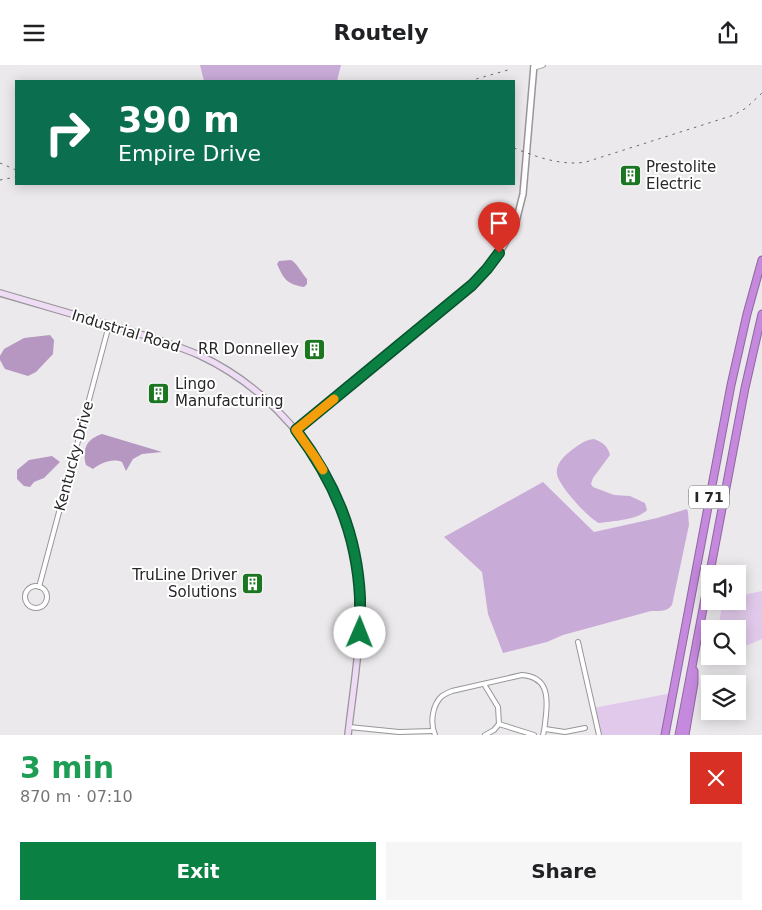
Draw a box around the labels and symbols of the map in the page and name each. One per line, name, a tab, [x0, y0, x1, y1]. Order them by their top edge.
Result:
place label: Prestolite Electric	[646, 158, 716, 193]
building icon: Prestolite Electric	[618, 164, 642, 188]
pin	[478, 202, 520, 253]
street label: Industrial Road	[69, 306, 183, 356]
building icon: RR Donnelley	[303, 337, 327, 361]
place label: RR Donnelley	[198, 340, 299, 358]
place label: Lingo Manufacturing	[175, 375, 284, 410]
building icon: Lingo Manufacturing	[147, 381, 171, 405]
street label: Kentucky Drive	[51, 399, 97, 513]
road number: I 71	[689, 486, 729, 509]
place label: TruLine Driver Solutions	[131, 566, 238, 601]
building icon: TruLine Driver Solutions	[241, 572, 265, 596]
position arrow	[333, 606, 385, 658]

